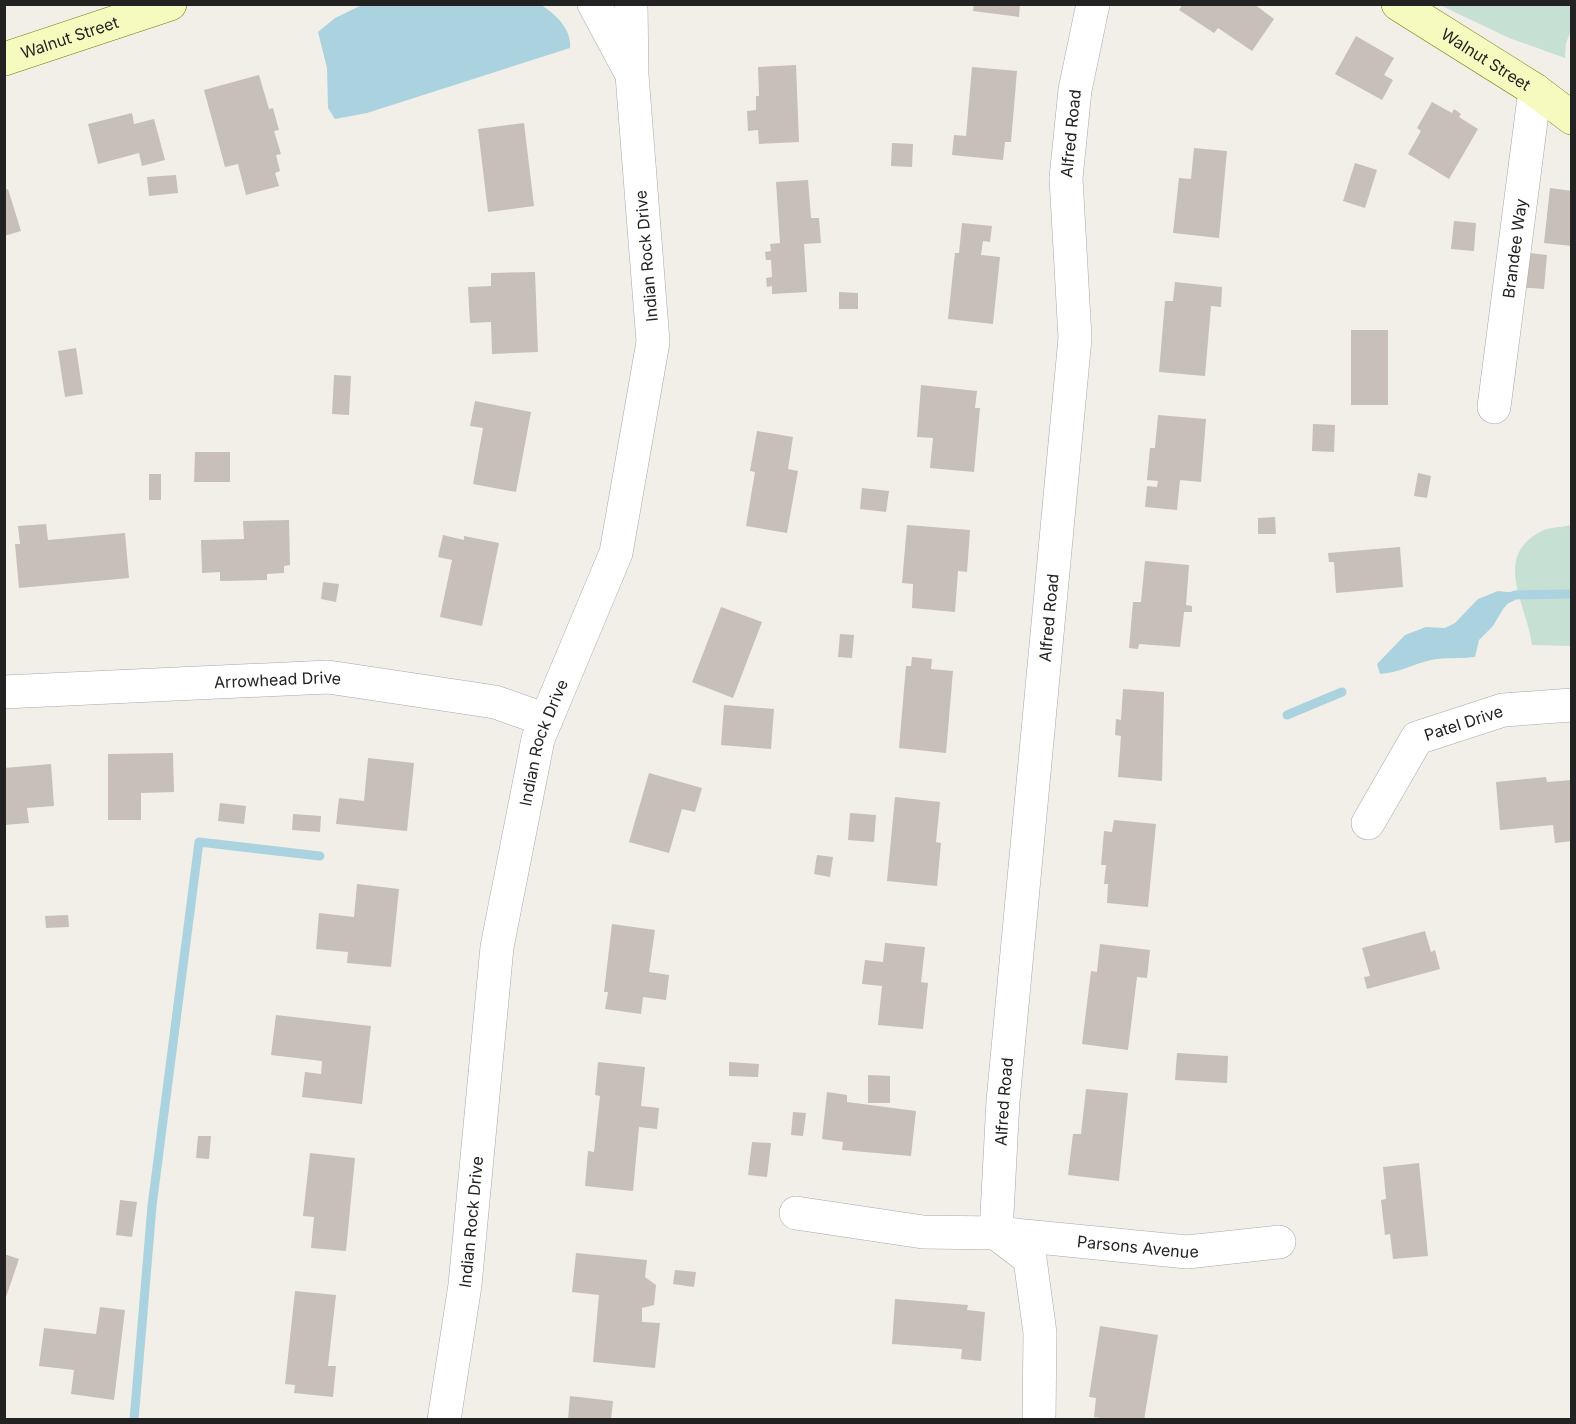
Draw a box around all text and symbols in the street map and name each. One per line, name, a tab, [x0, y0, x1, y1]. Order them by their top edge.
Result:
street label: Walnut Street	[18, 12, 121, 63]
street label: Walnut Street	[1438, 24, 1534, 95]
street label: Alfred Road	[1056, 88, 1085, 179]
street label: Indian Rock Drive	[630, 189, 662, 323]
street label: Brandee Way	[1498, 197, 1531, 299]
street label: Alfred Road	[1034, 573, 1063, 663]
street label: Arrowhead Drive	[214, 667, 343, 692]
street label: Indian Rock Drive	[515, 676, 572, 808]
street label: Patel Drive	[1422, 701, 1505, 745]
street label: Alfred Road	[991, 1057, 1017, 1147]
street label: Indian Rock Drive	[455, 1155, 487, 1289]
street label: Parsons Avenue	[1076, 1231, 1200, 1262]

